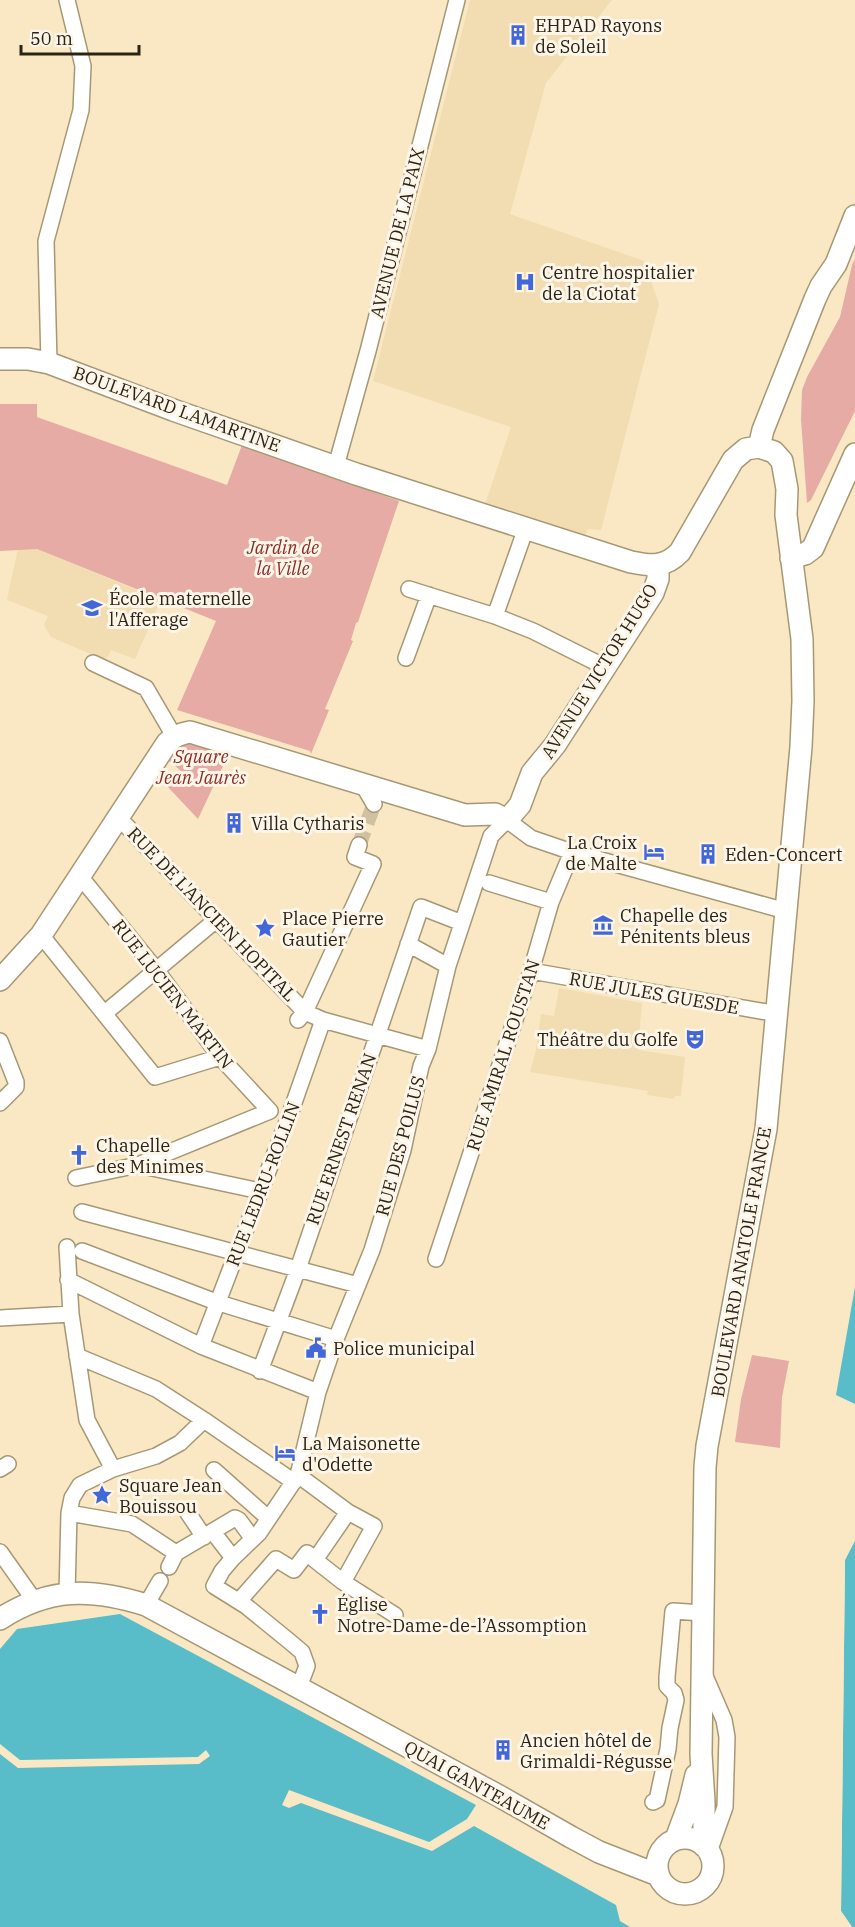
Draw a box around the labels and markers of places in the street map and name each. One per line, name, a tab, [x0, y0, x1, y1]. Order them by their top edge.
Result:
place label: EHPAD Rayons de Soleil	[535, 14, 662, 58]
building icon: EHPAD Rayons de Soleil	[506, 23, 530, 47]
place label: Centre hospitalier de la Ciotat	[542, 261, 695, 305]
hospital icon: Centre hospitalier de la Ciotat	[513, 270, 537, 294]
place label: École maternelle l'Afferage	[109, 587, 251, 631]
school or university icon: École maternelle l'Afferage	[80, 596, 104, 620]
building icon: Villa Cytharis	[222, 811, 246, 835]
place label: Villa Cytharis	[251, 812, 364, 835]
place label: La Croix de Malte	[565, 831, 637, 875]
hotel icon: La Croix de Malte	[642, 840, 666, 864]
building icon: Eden-Concert	[696, 842, 720, 866]
place label: Eden-Concert	[725, 843, 842, 866]
place label: Chapelle des Pénitents bleus	[620, 904, 750, 948]
place label: Place Pierre Gautier	[282, 907, 384, 951]
museum icon: Chapelle des Pénitents bleus	[591, 913, 615, 937]
place icon: Place Pierre Gautier	[253, 916, 277, 940]
theatre icon: Théâtre du Golfe	[683, 1027, 707, 1051]
place label: Théâtre du Golfe	[537, 1028, 678, 1051]
place label: Chapelle des Minimes	[96, 1134, 204, 1178]
church icon: Chapelle des Minimes	[67, 1143, 91, 1167]
public building icon: Police municipal	[304, 1336, 328, 1360]
place label: Police municipal	[333, 1337, 475, 1360]
place label: La Maisonette d'Odette	[302, 1432, 420, 1476]
hotel icon: La Maisonette d'Odette	[273, 1441, 297, 1465]
place label: Square Jean Bouissou	[119, 1474, 222, 1518]
place icon: Square Jean Bouissou	[90, 1483, 114, 1507]
place label: Église Notre-Dame-de-l’Assomption	[337, 1593, 587, 1637]
church icon: Église Notre-Dame-de-l’Assomption	[308, 1602, 332, 1626]
place label: Ancien hôtel de Grimaldi-Régusse	[520, 1729, 672, 1773]
building icon: Ancien hôtel de Grimaldi-Régusse	[491, 1738, 515, 1762]

